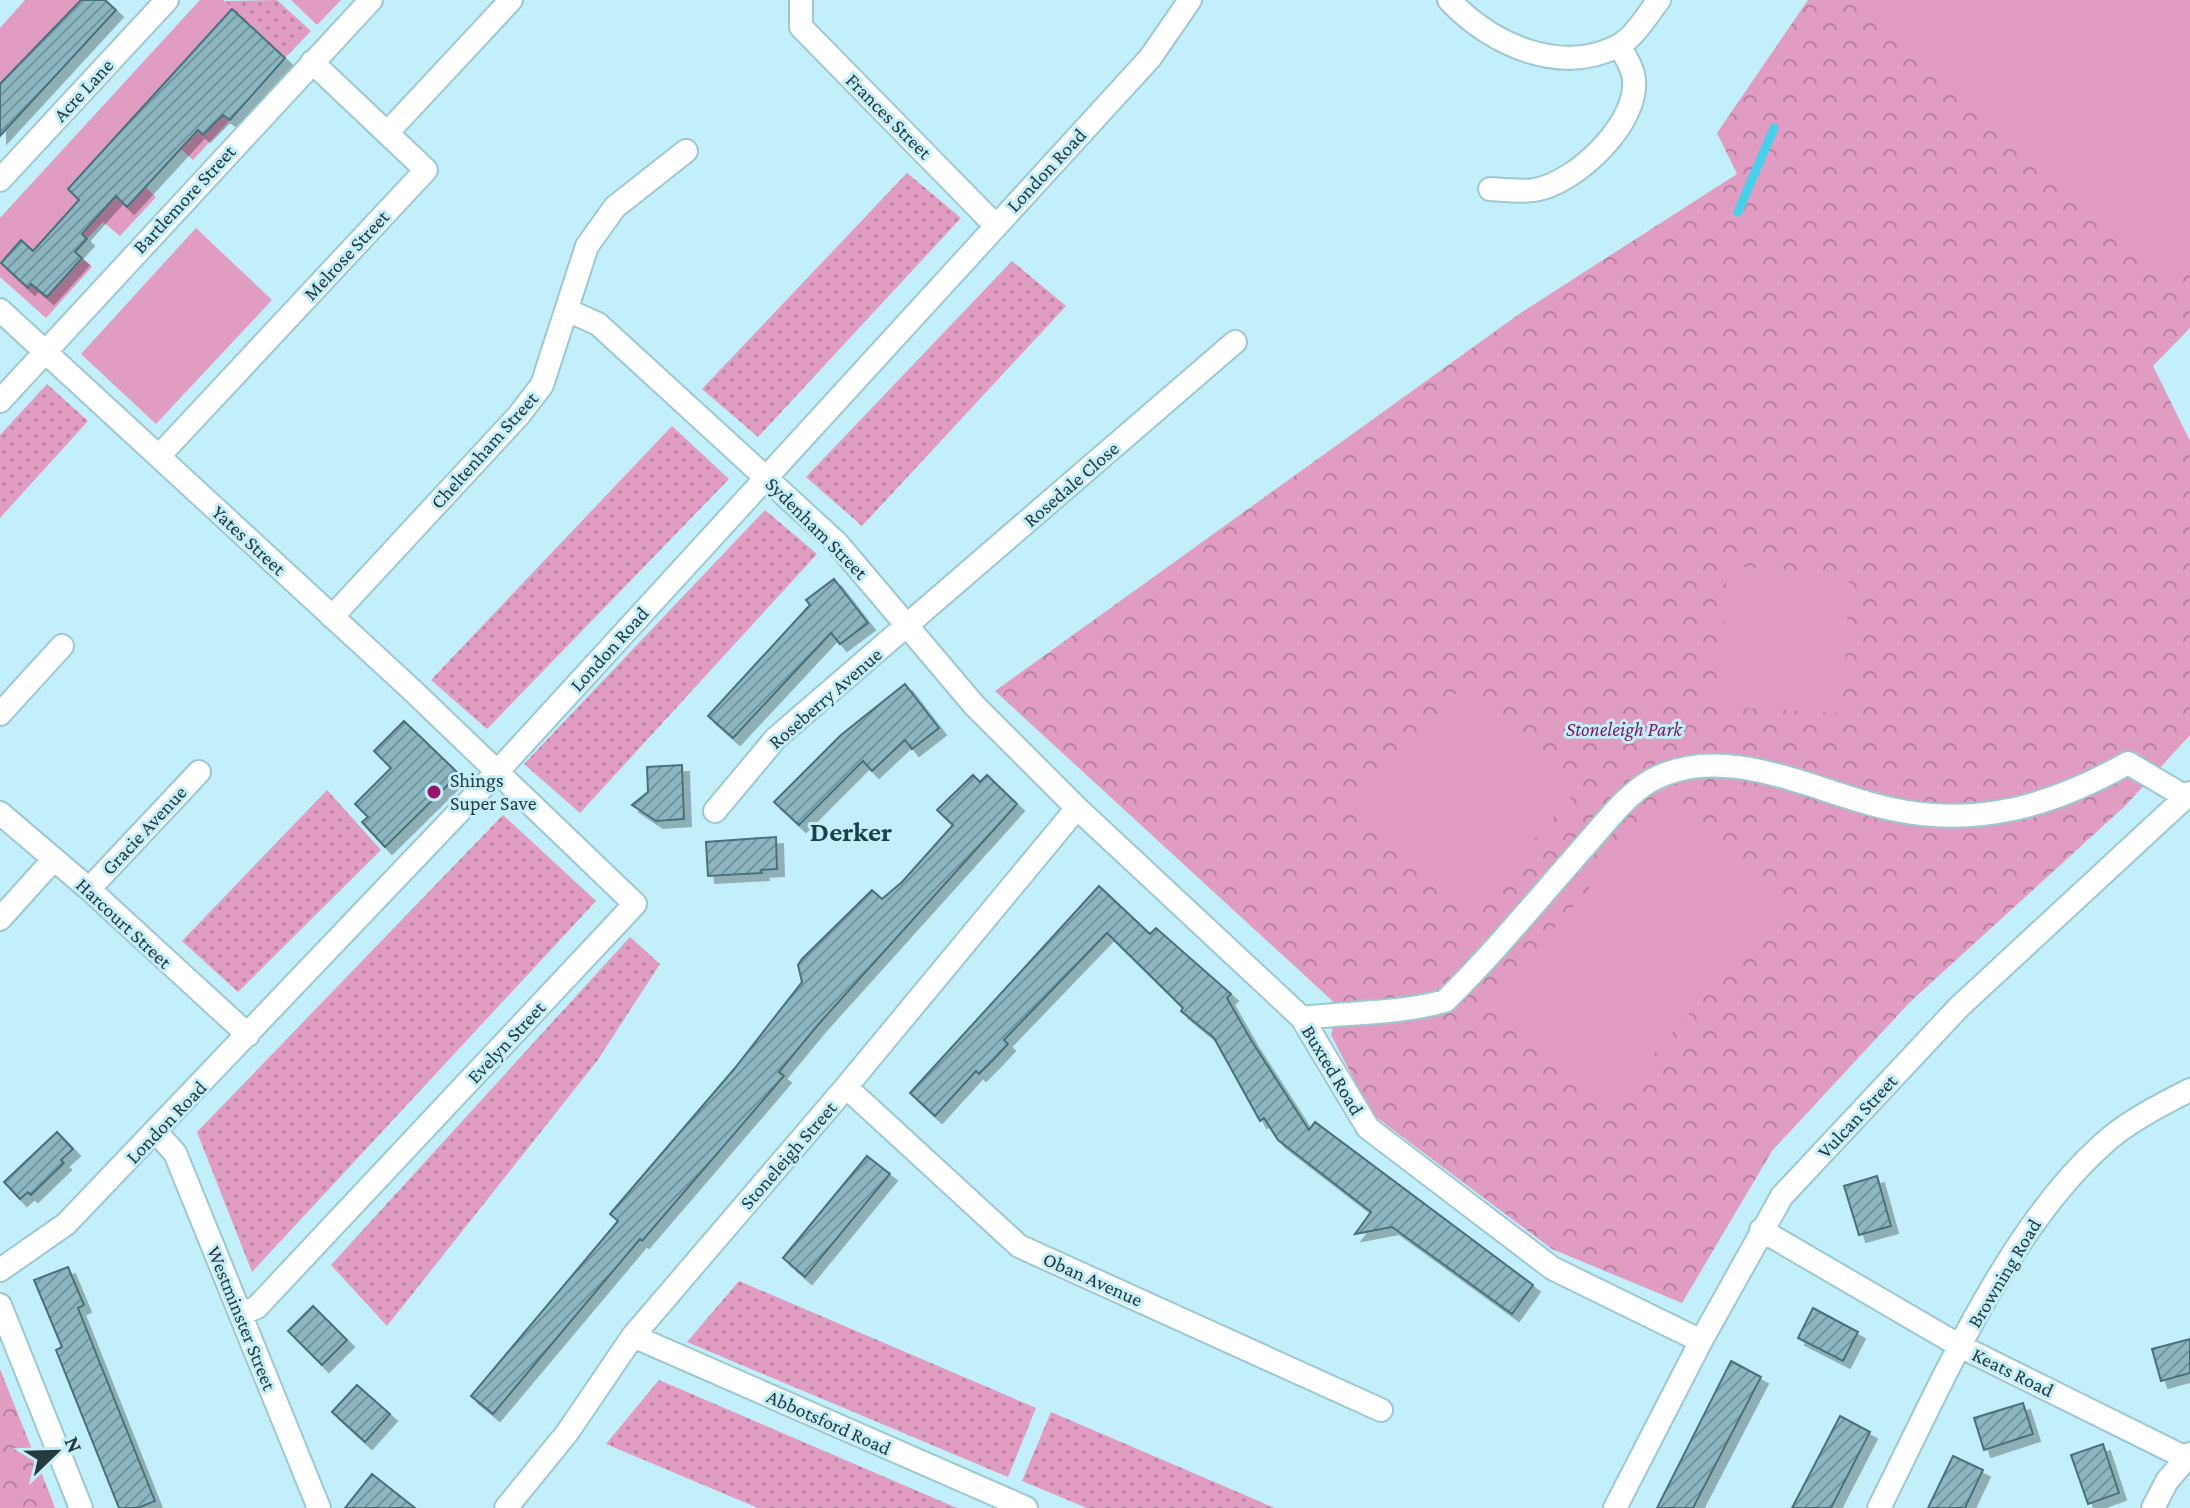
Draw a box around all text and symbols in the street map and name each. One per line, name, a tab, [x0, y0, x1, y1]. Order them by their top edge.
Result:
street label: Acre Lane	[48, 54, 118, 126]
street label: Frances Street	[842, 69, 937, 164]
street label: London Road	[1002, 123, 1091, 216]
street label: Bartlemore Street	[128, 140, 240, 258]
street label: Melrose Street	[299, 205, 393, 304]
street label: Cheltenham Street	[426, 387, 542, 513]
street label: Rosedale Close	[1019, 437, 1123, 531]
street label: Sydenham Street	[761, 473, 873, 584]
street label: Yates Street	[208, 500, 291, 580]
street label: London Road	[565, 602, 653, 696]
street label: Roseberry Avenue	[764, 643, 887, 754]
park label: Stoneleigh Park	[1566, 718, 1683, 741]
place label: Shings Super Save	[450, 769, 537, 815]
street label: Gracie Avenue	[97, 781, 191, 879]
marker: Shings Super Save	[425, 783, 443, 801]
district label: Derker	[810, 816, 892, 847]
street label: Harcourt Street	[72, 873, 176, 973]
street label: Evelyn Street	[462, 996, 551, 1088]
street label: Buxted Road	[1298, 1021, 1369, 1119]
street label: Vulcan Street	[1813, 1070, 1901, 1162]
street label: London Road	[121, 1076, 211, 1168]
street label: Stoneleigh Street	[735, 1096, 842, 1214]
street label: Browning Road	[1963, 1214, 2046, 1332]
street label: Westminster Street	[203, 1243, 281, 1394]
street label: Oban Avenue	[1040, 1247, 1146, 1311]
street label: Keats Road	[1969, 1343, 2058, 1401]
street label: Abbotsford Road	[764, 1385, 895, 1459]
north arrow	[16, 1412, 96, 1492]
text: N	[60, 1433, 88, 1456]

